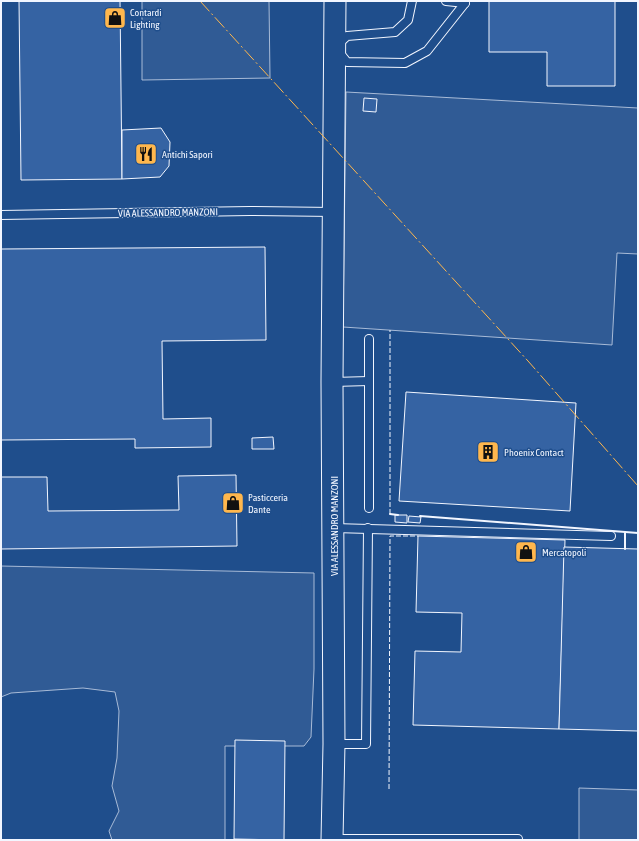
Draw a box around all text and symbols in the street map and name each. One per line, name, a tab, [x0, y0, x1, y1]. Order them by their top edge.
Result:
shop icon: Contardi Lighting	[102, 5, 128, 31]
place label: Contardi Lighting	[130, 7, 162, 30]
restaurant icon: Antichi Sapori	[133, 141, 159, 167]
place label: Antichi Sapori	[162, 149, 213, 160]
street label: VIA ALESSANDRO MANZONI	[118, 206, 218, 219]
building icon: Phoenix Contact	[475, 439, 501, 465]
place label: Phoenix Contact	[504, 447, 564, 458]
street label: VIA ALESSANDRO MANZONI	[329, 476, 340, 576]
shop icon: Pasticceria Dante	[220, 490, 246, 516]
place label: Pasticceria Dante	[248, 492, 288, 515]
shop icon: Mercatopoli	[513, 539, 539, 565]
place label: Mercatopoli	[542, 547, 586, 558]

